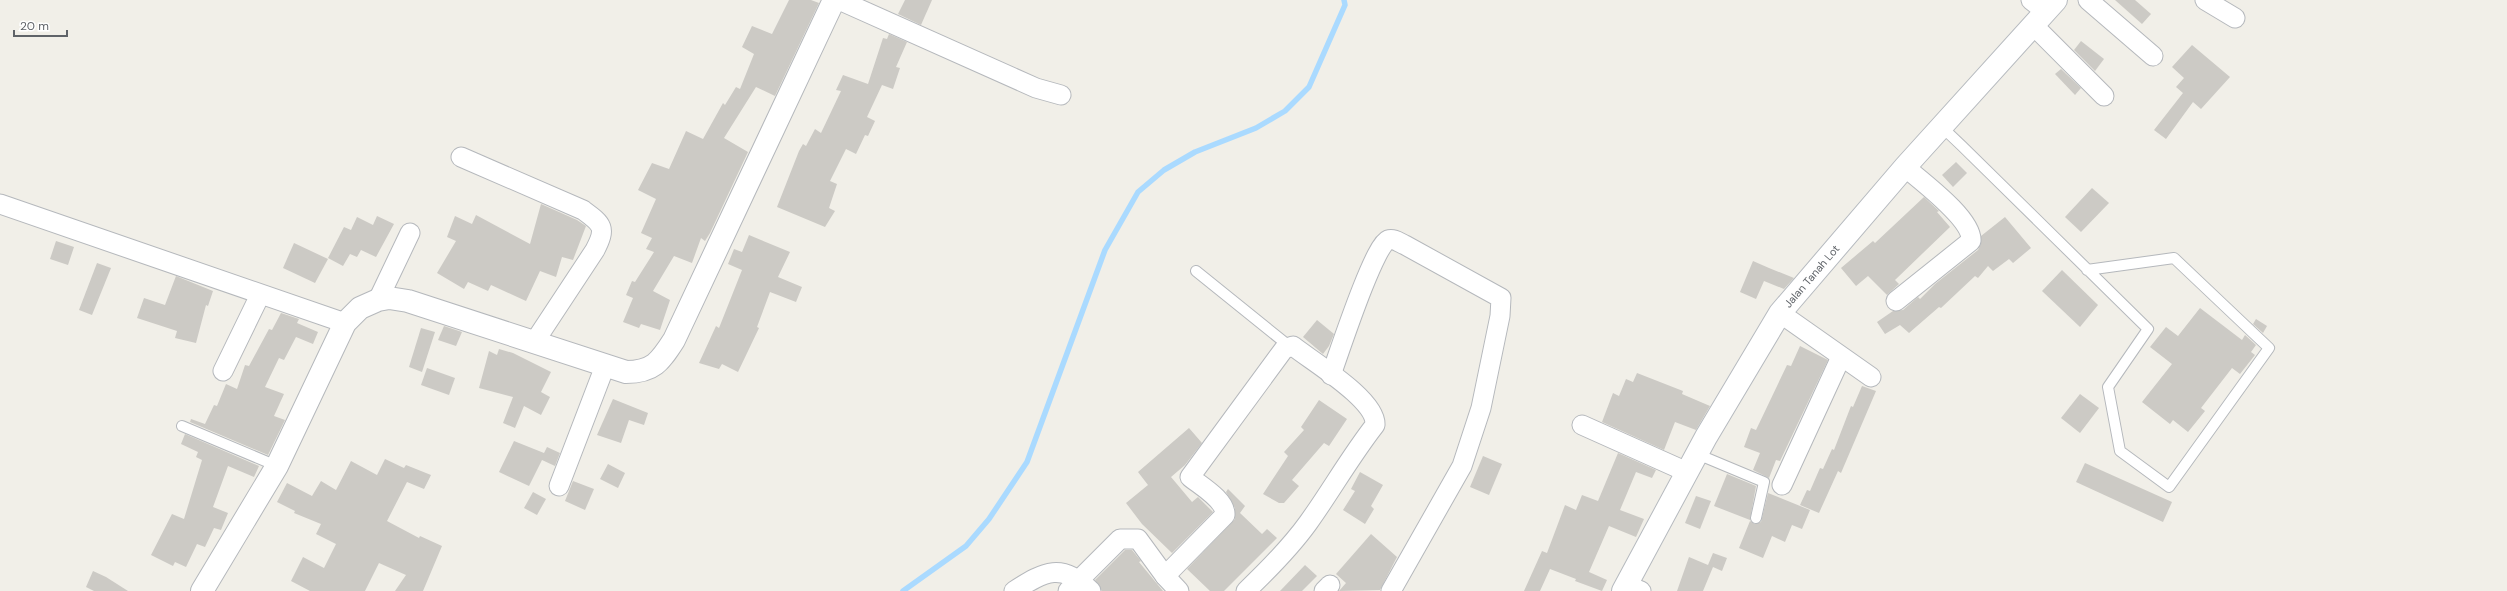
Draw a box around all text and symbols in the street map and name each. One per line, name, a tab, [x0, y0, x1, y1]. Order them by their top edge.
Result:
scale bar	[14, 12, 67, 38]
text: 20 m	[20, 18, 49, 34]
street label: Jalan Tanah Lot	[1781, 242, 1842, 310]

